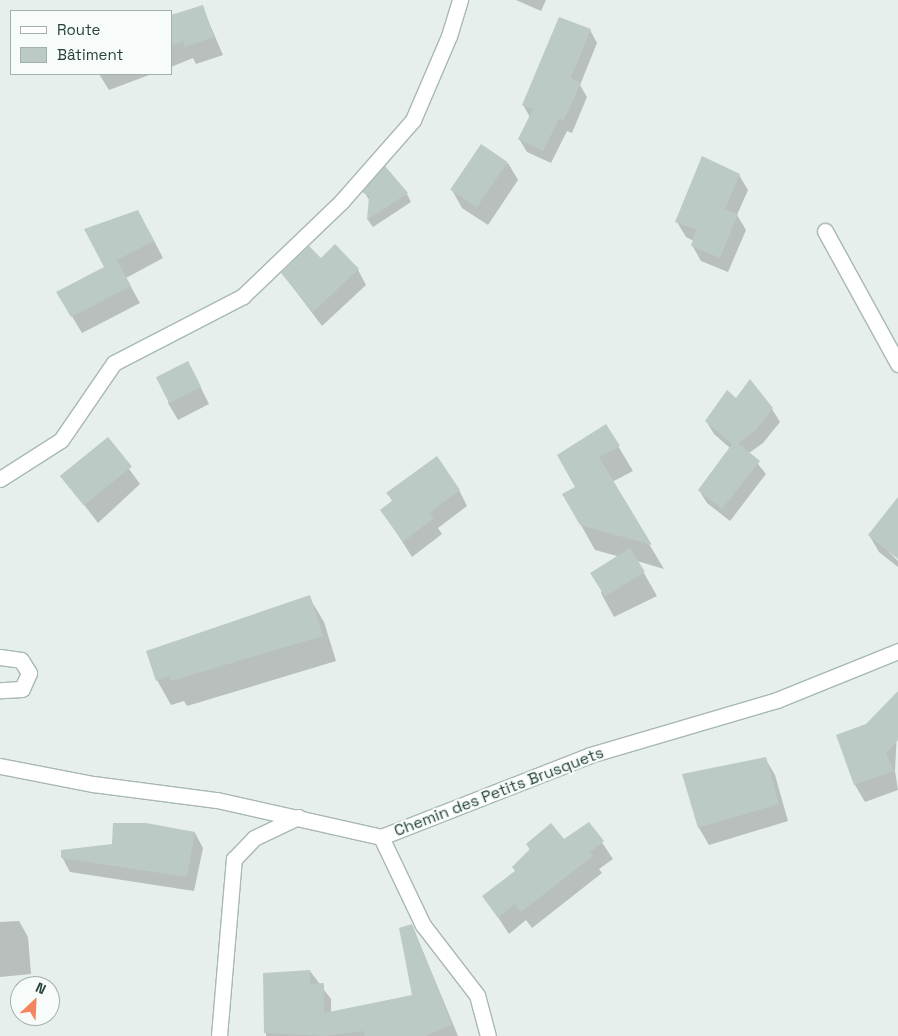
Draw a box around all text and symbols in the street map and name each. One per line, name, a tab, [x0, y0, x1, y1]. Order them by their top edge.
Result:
legend	[10, 10, 172, 75]
text: Route	[57, 20, 100, 39]
text: Bâtiment	[57, 45, 123, 64]
street label: Chemin des Petits Brusquets	[391, 743, 607, 841]
north arrow	[10, 976, 60, 1026]
text: N	[33, 978, 49, 998]

